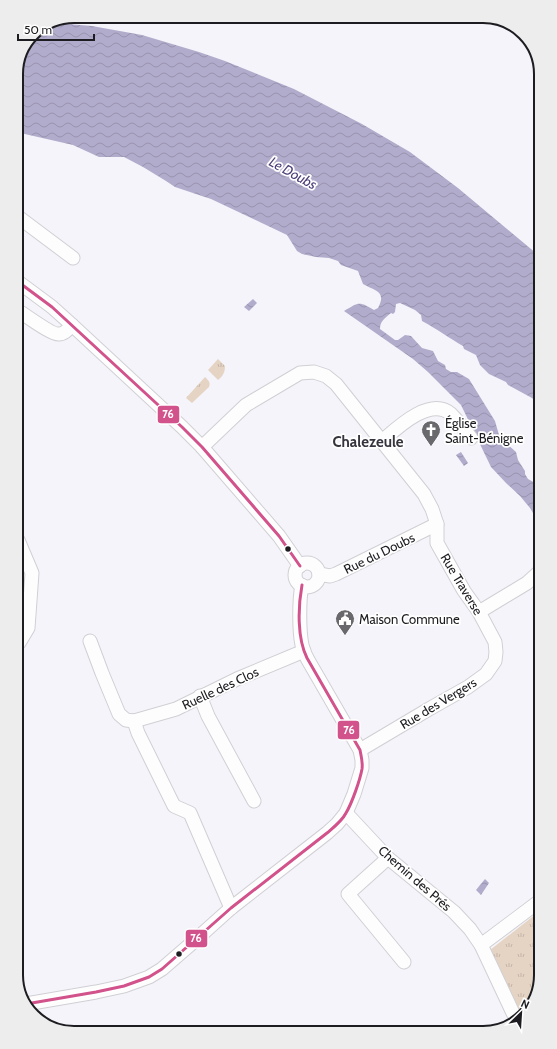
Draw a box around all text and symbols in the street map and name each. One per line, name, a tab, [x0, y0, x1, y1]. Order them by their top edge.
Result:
scale bar	[18, 16, 94, 42]
text: 50 m	[24, 22, 52, 37]
water label: Le Doubs	[266, 153, 321, 194]
line badge: 76	[157, 405, 180, 424]
text: 76	[162, 407, 174, 421]
place label: Église Saint-Bénigne	[445, 414, 524, 446]
church icon: Église Saint-Bénigne	[420, 419, 442, 447]
district label: Chalezeule	[332, 433, 404, 451]
street label: Rue du Doubs	[341, 529, 418, 577]
unlabelled marker	[283, 544, 293, 554]
street label: Rue Traverse	[437, 550, 487, 618]
public building icon: Maison Commune	[334, 608, 356, 636]
place label: Maison Commune	[359, 611, 460, 627]
street label: Ruelle des Clos	[179, 663, 261, 713]
street label: Rue des Vergers	[397, 673, 480, 732]
line badge: 76	[337, 720, 360, 740]
text: 76	[343, 723, 355, 737]
street label: Chemin des Prés	[375, 842, 455, 914]
line badge: 76	[185, 929, 208, 948]
text: 76	[190, 931, 202, 945]
unlabelled marker	[174, 949, 184, 959]
north arrow	[501, 993, 541, 1033]
text: N	[519, 996, 532, 1012]

